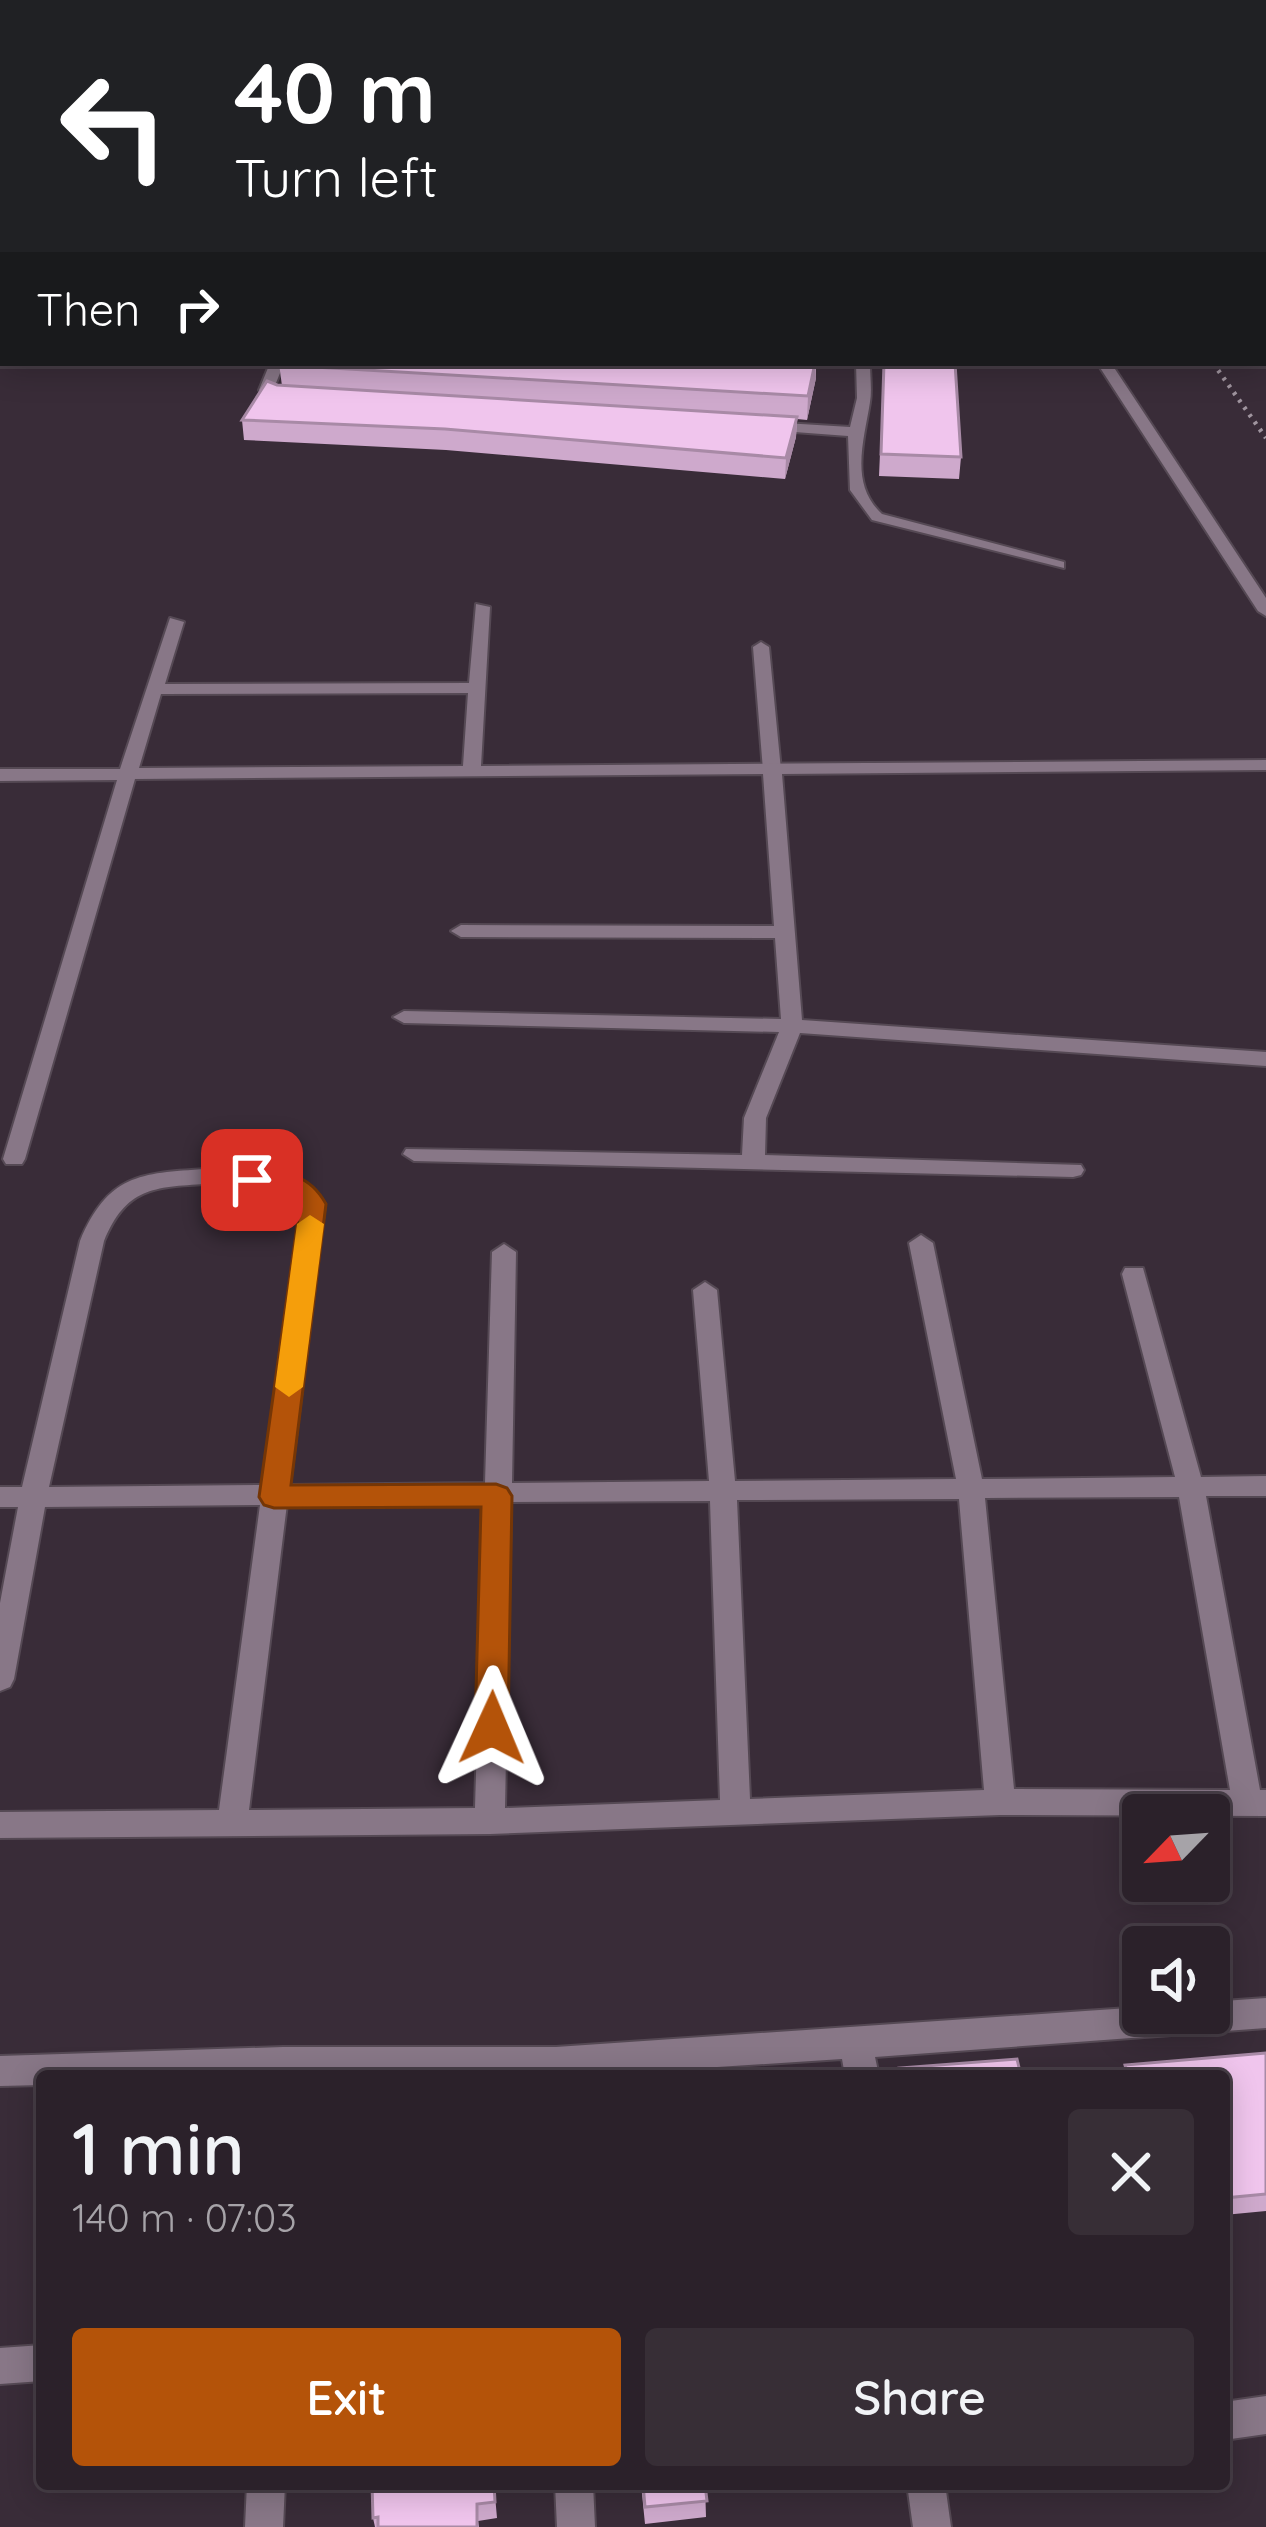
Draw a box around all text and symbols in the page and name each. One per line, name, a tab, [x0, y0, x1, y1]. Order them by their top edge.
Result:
text: 40 m	[234, 39, 436, 144]
icon: left	[36, 48, 192, 204]
text: Turn left	[234, 143, 438, 211]
icon: right	[164, 276, 230, 342]
text: Then	[36, 281, 140, 337]
pin	[201, 1129, 303, 1231]
icon: arrive	[219, 1147, 285, 1213]
position arrow	[429, 1665, 555, 1791]
north arrow	[1122, 1794, 1230, 1902]
map controls	[1122, 1794, 1230, 2034]
button: sound	[1122, 1926, 1230, 2034]
text: 1 min	[72, 2103, 245, 2193]
button: close	[1068, 2109, 1194, 2235]
text: 140 m · 07:03	[72, 2193, 297, 2242]
button: Exit	[72, 2328, 621, 2466]
button: Share	[645, 2328, 1194, 2466]

